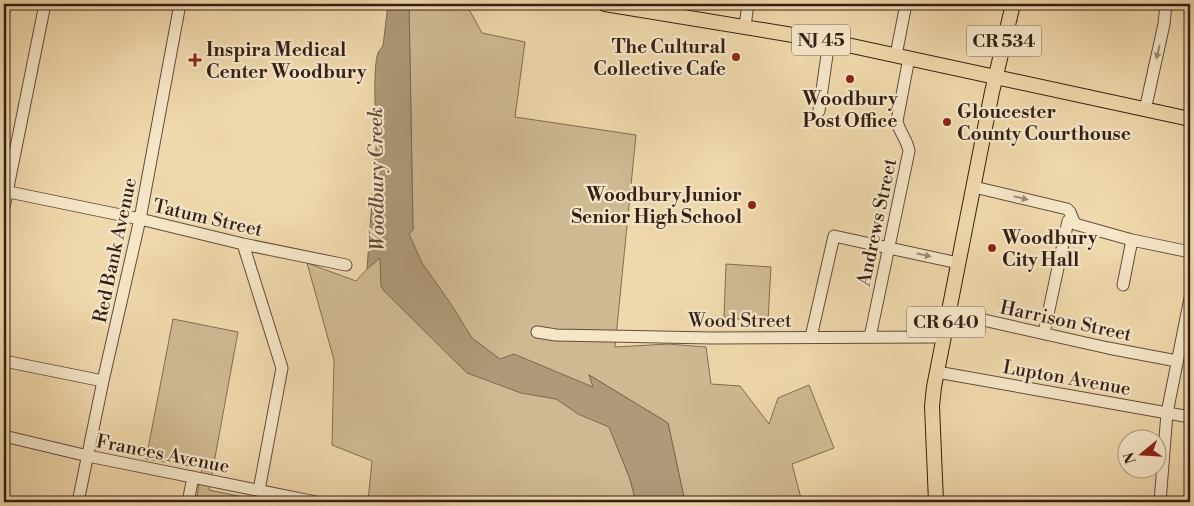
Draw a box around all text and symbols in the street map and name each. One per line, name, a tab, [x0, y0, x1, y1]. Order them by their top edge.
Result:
road number: NJ 45	[792, 24, 850, 56]
road number: CR 534	[966, 26, 1042, 56]
place label: The Cultural Collective Cafe	[593, 35, 726, 81]
place label: Inspira Medical Center Woodbury	[206, 38, 367, 84]
one-way arrow	[1154, 44, 1162, 59]
marker: The Cultural Collective Cafe	[730, 51, 742, 63]
marker: Inspira Medical Center Woodbury	[188, 53, 202, 67]
marker: Woodbury Post Office	[844, 73, 856, 85]
place label: Woodbury Post Office	[801, 87, 898, 133]
place label: Gloucester County Courthouse	[957, 100, 1131, 146]
water label: Woodbury Creek	[364, 107, 391, 251]
marker: Gloucester County Courthouse	[941, 116, 953, 128]
street label: Andrews Street	[852, 156, 902, 289]
street label: Red Bank Avenue	[88, 175, 142, 325]
place label: Woodbury Junior Senior High School	[571, 183, 742, 229]
street label: Tatum Street	[151, 194, 265, 242]
one-way arrow	[1014, 194, 1029, 202]
marker: Woodbury Junior Senior High School	[746, 199, 758, 211]
place label: Woodbury City Hall	[1001, 226, 1098, 272]
marker: Woodbury City Hall	[986, 242, 998, 254]
one-way arrow	[916, 251, 931, 259]
street label: Harrison Street	[998, 295, 1134, 347]
road number: CR 640	[907, 306, 985, 338]
street label: Wood Street	[687, 309, 792, 333]
street label: Lupton Avenue	[1001, 355, 1133, 401]
north arrow	[1116, 428, 1166, 478]
street label: Frances Avenue	[94, 429, 232, 479]
text: N	[1120, 450, 1141, 466]

